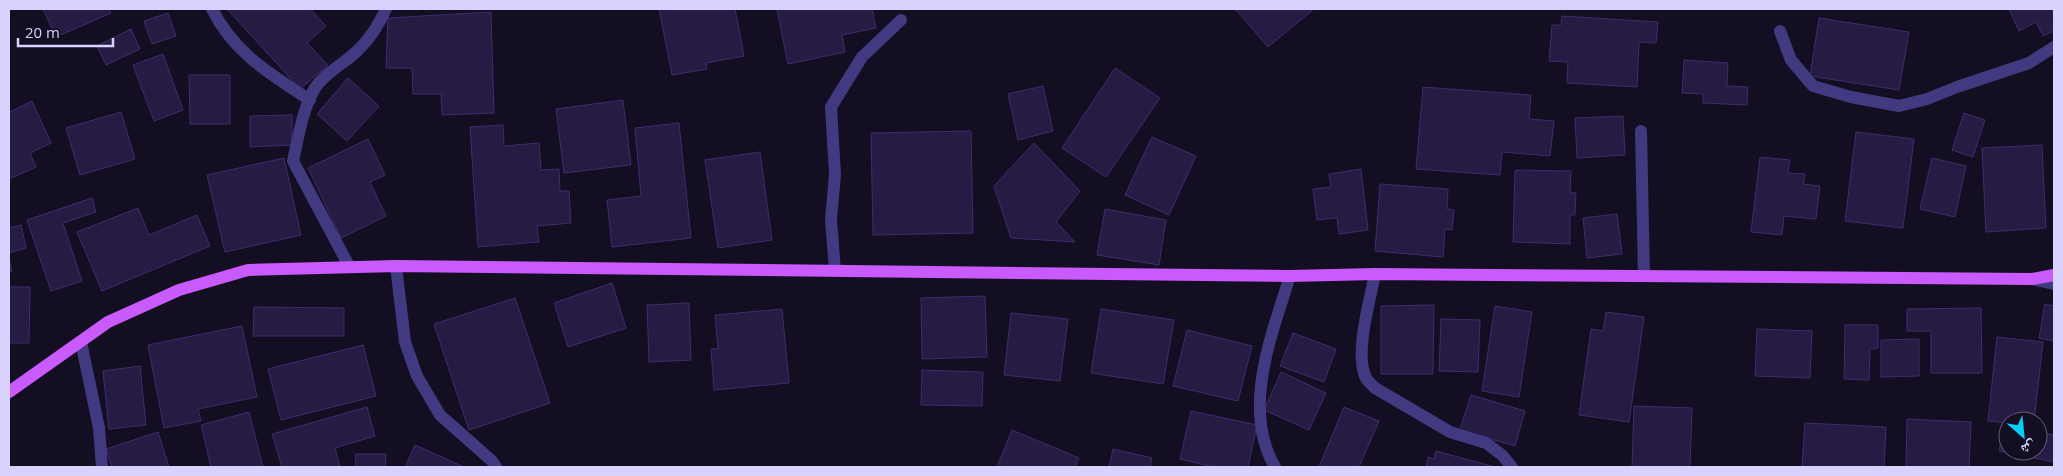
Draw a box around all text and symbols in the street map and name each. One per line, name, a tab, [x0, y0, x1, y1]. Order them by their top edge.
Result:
scale bar	[18, 15, 112, 47]
text: 20 m	[25, 22, 60, 42]
north arrow	[1998, 411, 2048, 461]
text: ش	[2018, 436, 2040, 460]

